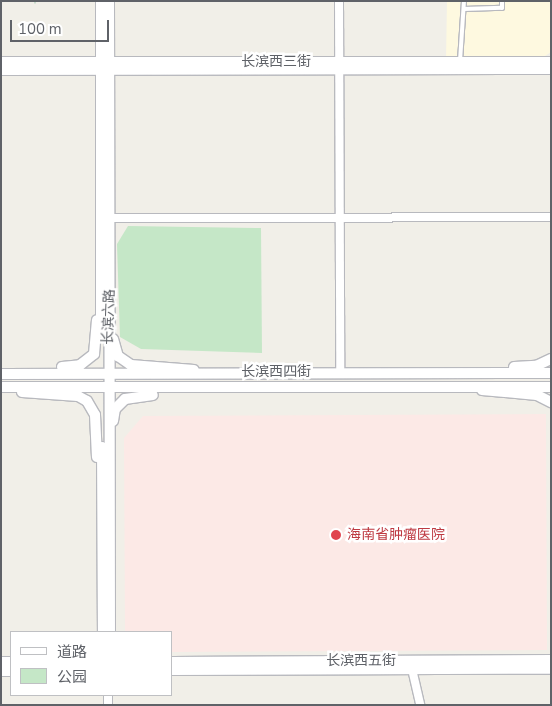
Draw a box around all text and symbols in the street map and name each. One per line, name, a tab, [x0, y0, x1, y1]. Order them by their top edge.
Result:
scale bar	[12, 10, 111, 42]
text: 100 m	[18, 19, 62, 39]
street label: 长滨西三街	[241, 54, 311, 70]
street label: 长滨六路	[100, 289, 118, 345]
street label: 长滨西四街	[241, 364, 311, 380]
place label: 海南省肿瘤医院	[347, 527, 445, 543]
marker: 海南省肿瘤医院	[329, 528, 343, 542]
legend	[10, 631, 172, 696]
text: 道路	[57, 642, 87, 662]
street label: 长滨西五街	[326, 653, 396, 669]
text: 公园	[57, 667, 87, 687]

